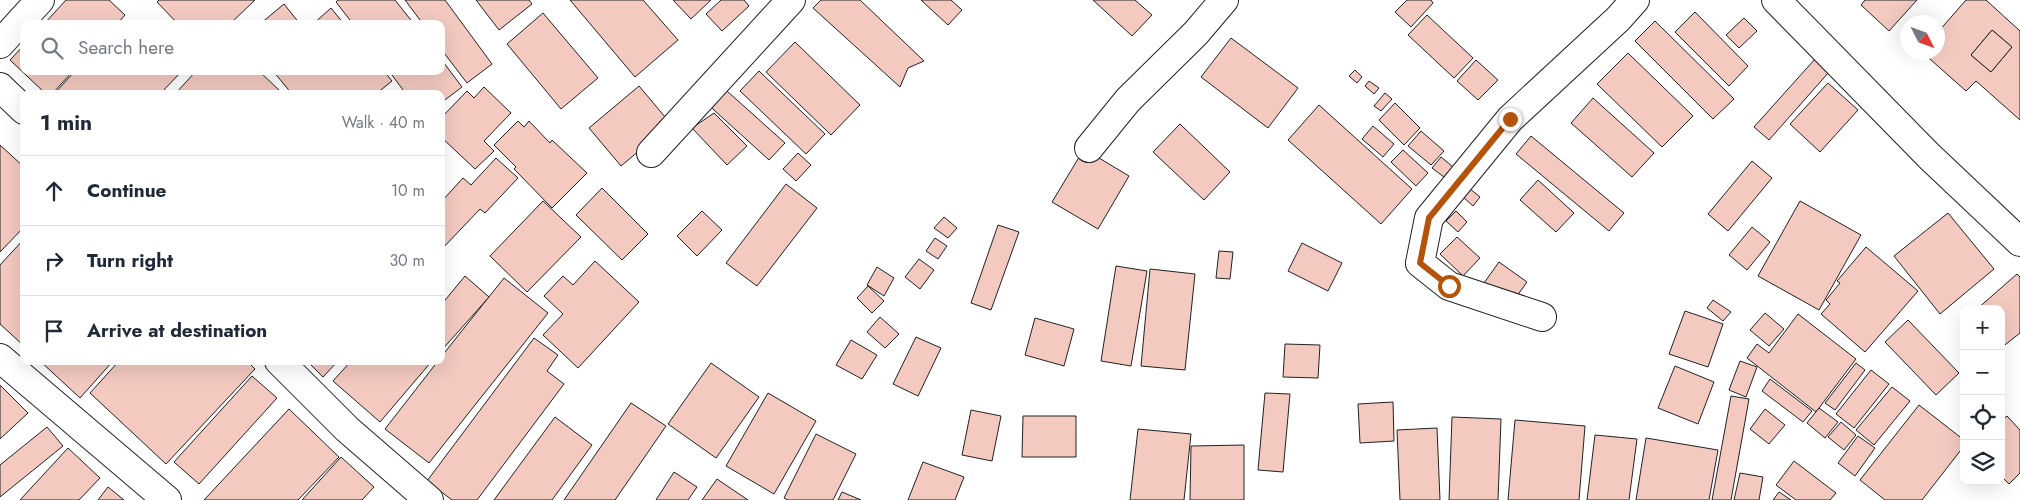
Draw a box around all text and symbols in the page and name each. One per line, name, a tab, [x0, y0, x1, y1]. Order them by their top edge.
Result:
north arrow	[1900, 15, 1945, 60]
search box	[20, 20, 445, 75]
icon: search	[38, 34, 66, 62]
text: Search here	[78, 34, 174, 61]
text: 1 min	[40, 108, 92, 138]
route end	[1499, 108, 1522, 131]
text: Walk · 40 m	[342, 111, 425, 134]
icon: ahead	[40, 177, 68, 205]
text: Continue	[87, 177, 166, 204]
text: 10 m	[391, 179, 425, 202]
icon: right	[40, 247, 68, 275]
text: Turn right	[87, 247, 173, 274]
text: 30 m	[389, 249, 425, 272]
route start	[1438, 275, 1461, 298]
map controls	[1960, 305, 2005, 485]
button: +	[1960, 305, 2005, 350]
icon: arrive	[40, 317, 68, 345]
text: Arrive at destination	[87, 317, 267, 344]
button: −	[1960, 350, 2005, 395]
button: locate	[1960, 395, 2005, 440]
button: layers	[1960, 440, 2005, 485]

